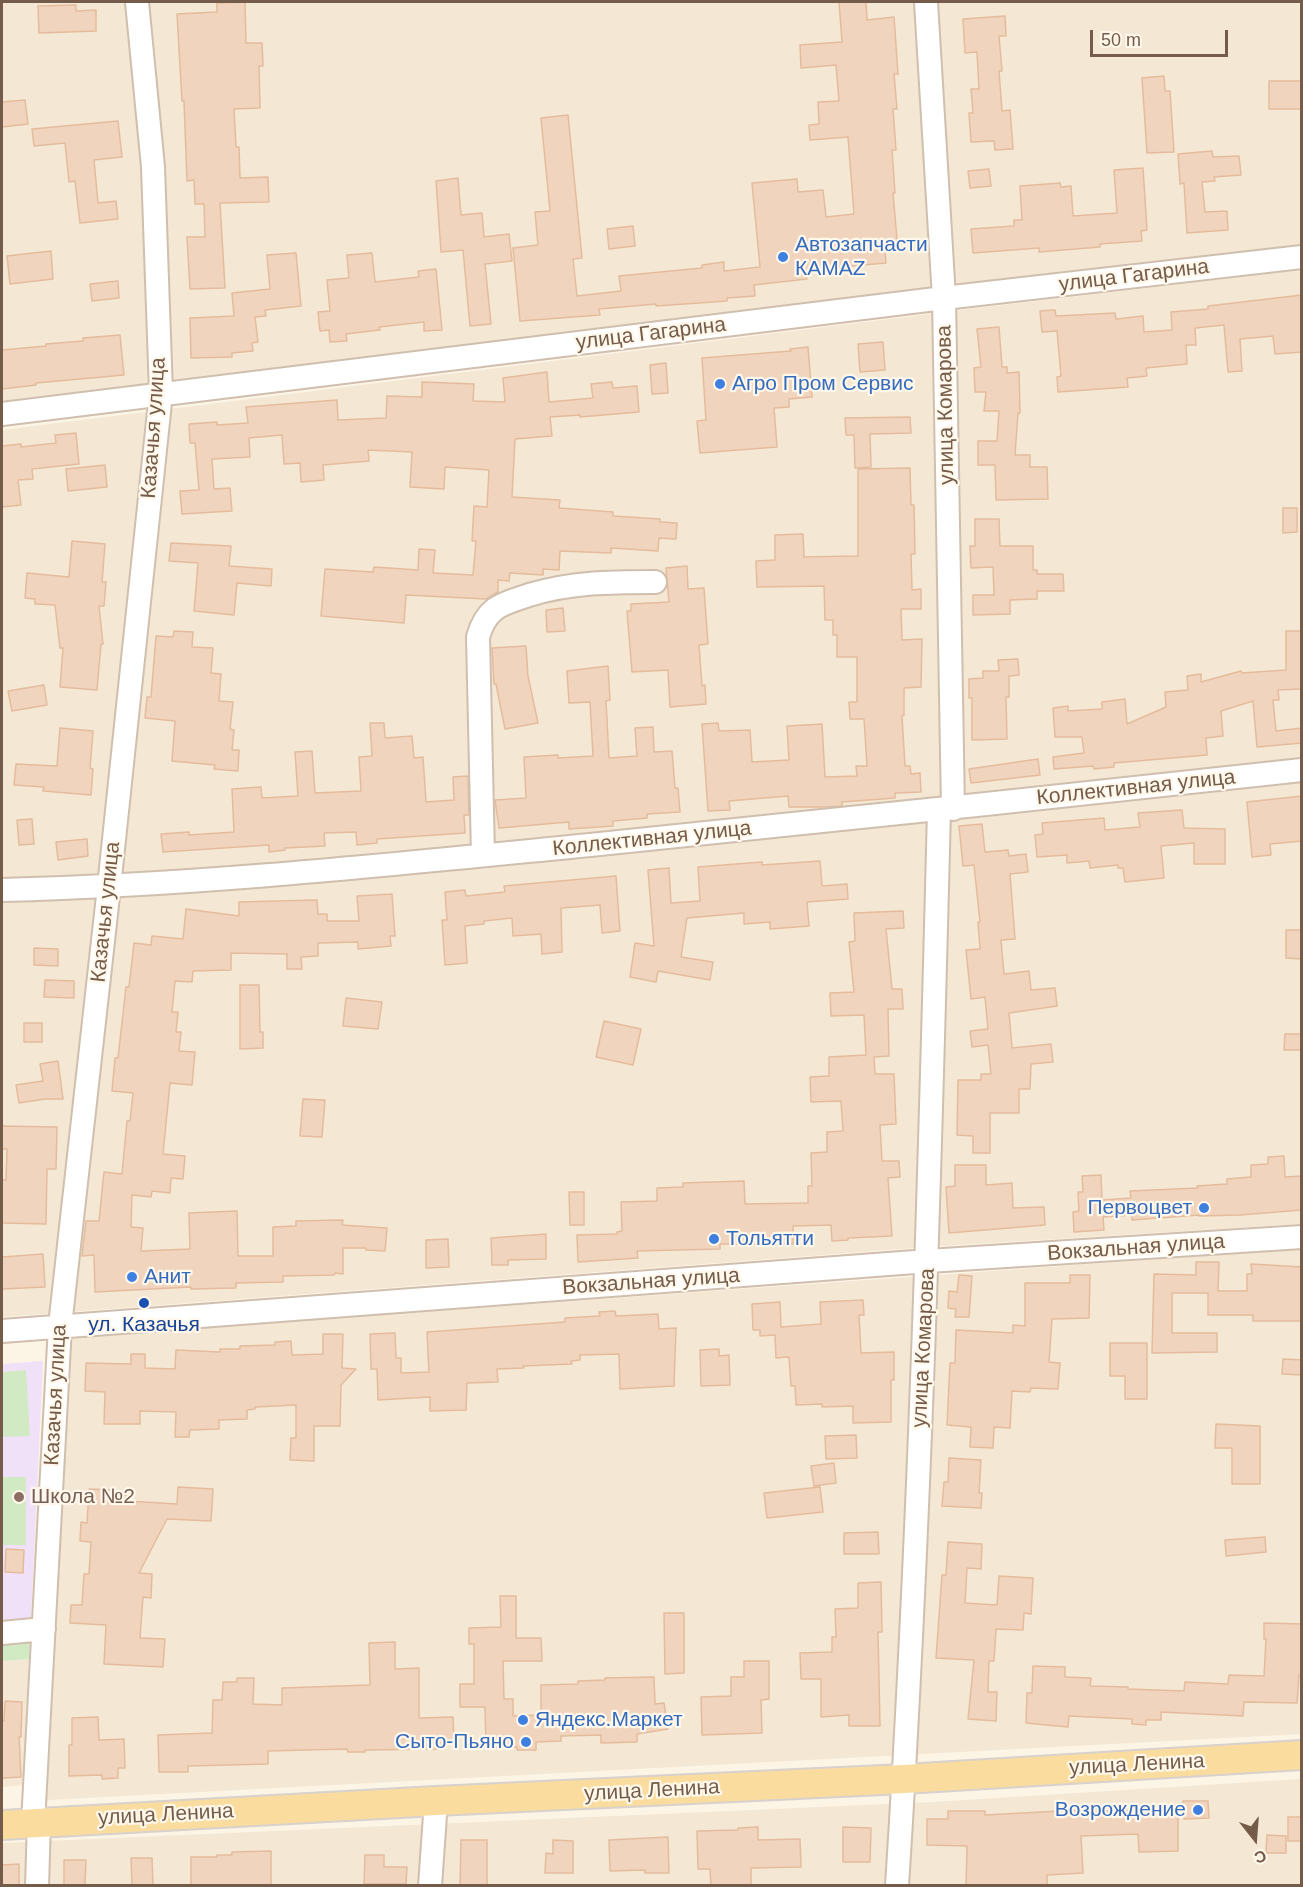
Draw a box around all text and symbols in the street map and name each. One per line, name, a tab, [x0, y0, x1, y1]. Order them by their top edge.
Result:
scale bar	[1093, 18, 1231, 56]
text: 50 m	[1101, 30, 1141, 50]
place label: Автозапчасти КАМАZ	[795, 232, 928, 282]
marker: Автозапчасти КАМАZ	[776, 250, 790, 264]
street label: улица Гагарина	[1058, 254, 1210, 298]
street label: улица Гагарина	[575, 312, 727, 356]
street label: улица Комарова	[932, 325, 960, 485]
street label: Казачья улица	[137, 357, 171, 499]
place label: Агро Пром Сервис	[732, 371, 913, 397]
marker: Агро Пром Сервис	[713, 377, 727, 391]
street label: Коллективная улица	[1035, 765, 1237, 811]
street label: Коллективная улица	[551, 816, 753, 862]
street label: Казачья улица	[86, 840, 126, 984]
place label: Первоцвет	[1087, 1195, 1192, 1221]
marker: Первоцвет	[1197, 1201, 1211, 1215]
place label: Тольятти	[726, 1226, 814, 1252]
street label: Вокзальная улица	[1046, 1229, 1226, 1267]
marker: Тольятти	[707, 1232, 721, 1246]
street label: Вокзальная улица	[561, 1263, 741, 1301]
place label: Анит	[144, 1264, 191, 1290]
street label: улица Комарова	[907, 1268, 941, 1428]
marker: Анит	[125, 1270, 139, 1284]
marker: ул. Казачья	[137, 1296, 151, 1310]
place label: ул. Казачья	[88, 1312, 200, 1338]
street label: Казачья улица	[40, 1324, 72, 1466]
place label: Школа №2	[31, 1484, 135, 1510]
marker: Школа №2	[12, 1490, 26, 1504]
place label: Яндекс.Маркет	[535, 1707, 683, 1733]
marker: Яндекс.Маркет	[516, 1713, 530, 1727]
place label: Сыто-Пьяно	[395, 1729, 514, 1755]
marker: Сыто-Пьяно	[519, 1735, 533, 1749]
street label: улица Ленина	[1069, 1749, 1205, 1781]
street label: улица Ленина	[584, 1775, 720, 1807]
place label: Возрождение	[1055, 1797, 1186, 1823]
street label: улица Ленина	[98, 1799, 234, 1831]
marker: Возрождение	[1191, 1803, 1205, 1817]
north arrow	[1225, 1809, 1285, 1869]
text: С	[1252, 1847, 1268, 1867]

